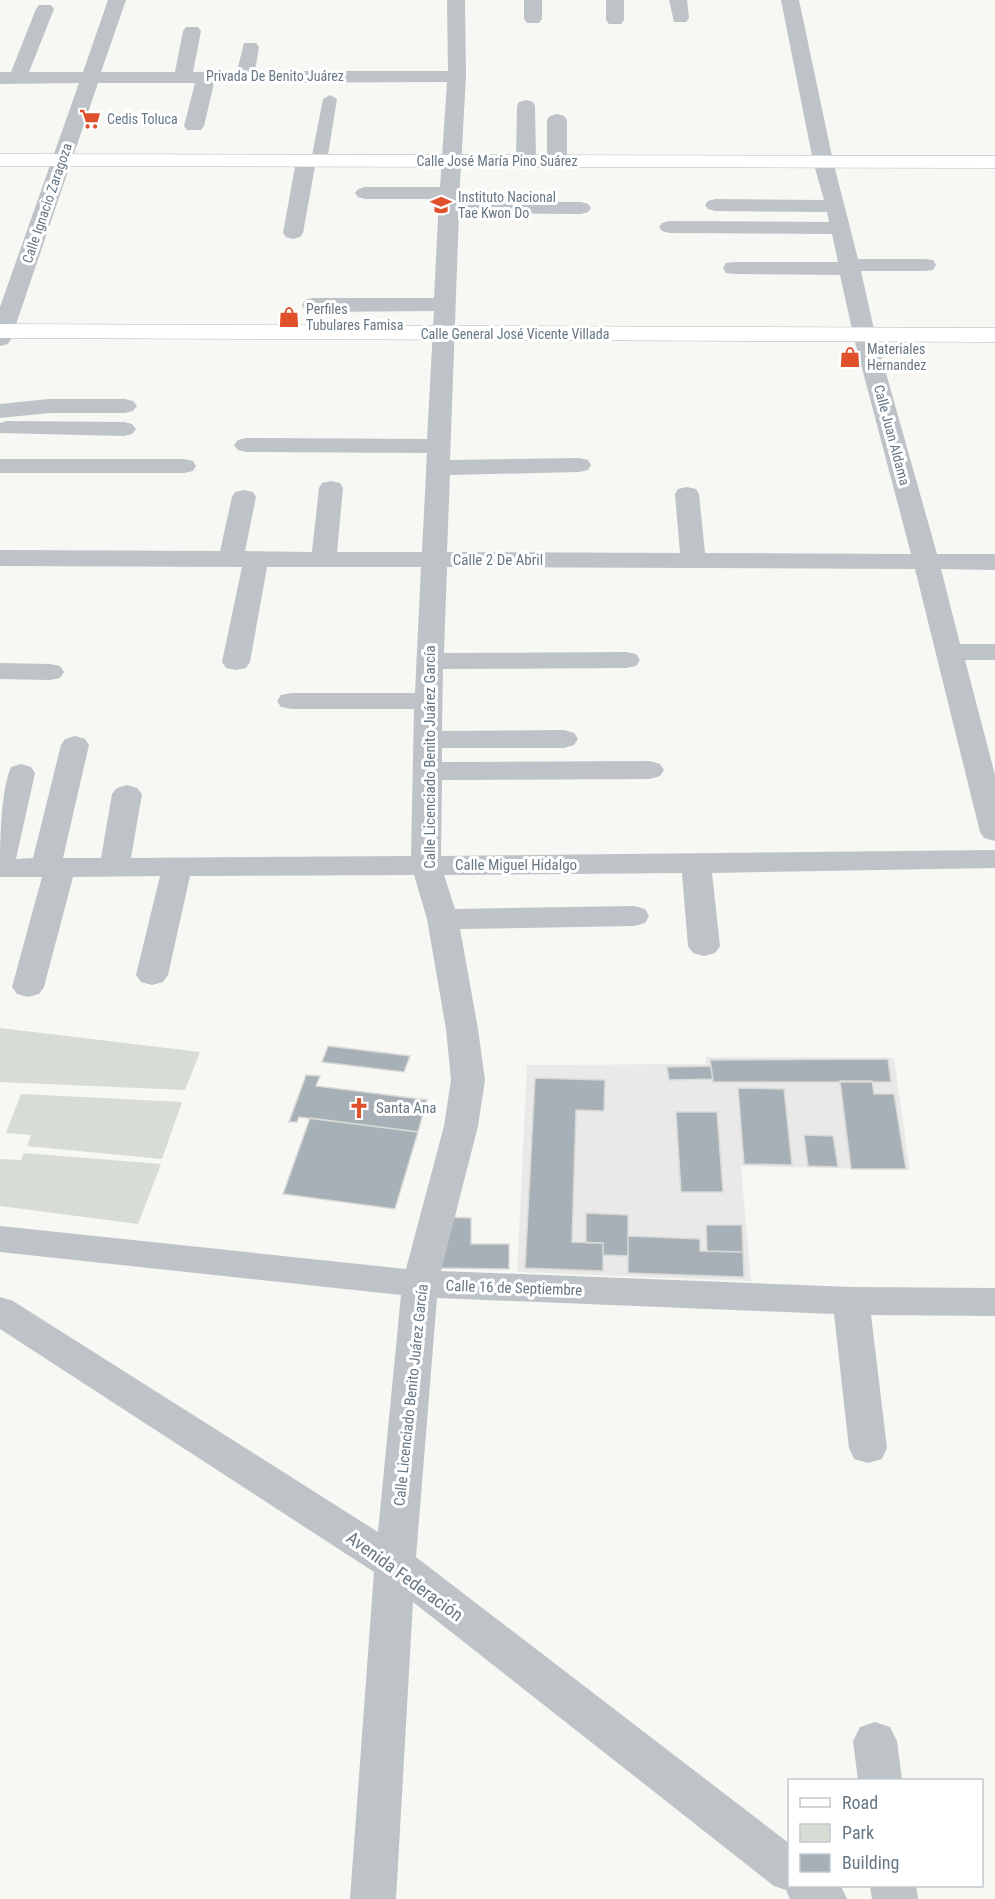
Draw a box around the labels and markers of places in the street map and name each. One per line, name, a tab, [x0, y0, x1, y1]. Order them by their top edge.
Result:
supermarket icon: Cedis Toluca	[78, 107, 102, 131]
place label: Cedis Toluca	[107, 111, 178, 127]
place label: Instituto Nacional Tae Kwon Do	[458, 189, 556, 221]
school or university icon: Instituto Nacional Tae Kwon Do	[429, 193, 453, 217]
place label: Perfiles Tubulares Famisa	[306, 301, 403, 333]
shop icon: Perfiles Tubulares Famisa	[277, 305, 301, 329]
place label: Materiales Hernandez	[867, 341, 926, 373]
shop icon: Materiales Hernandez	[838, 345, 862, 369]
church icon: Santa Ana	[347, 1096, 371, 1120]
place label: Santa Ana	[376, 1099, 436, 1117]

